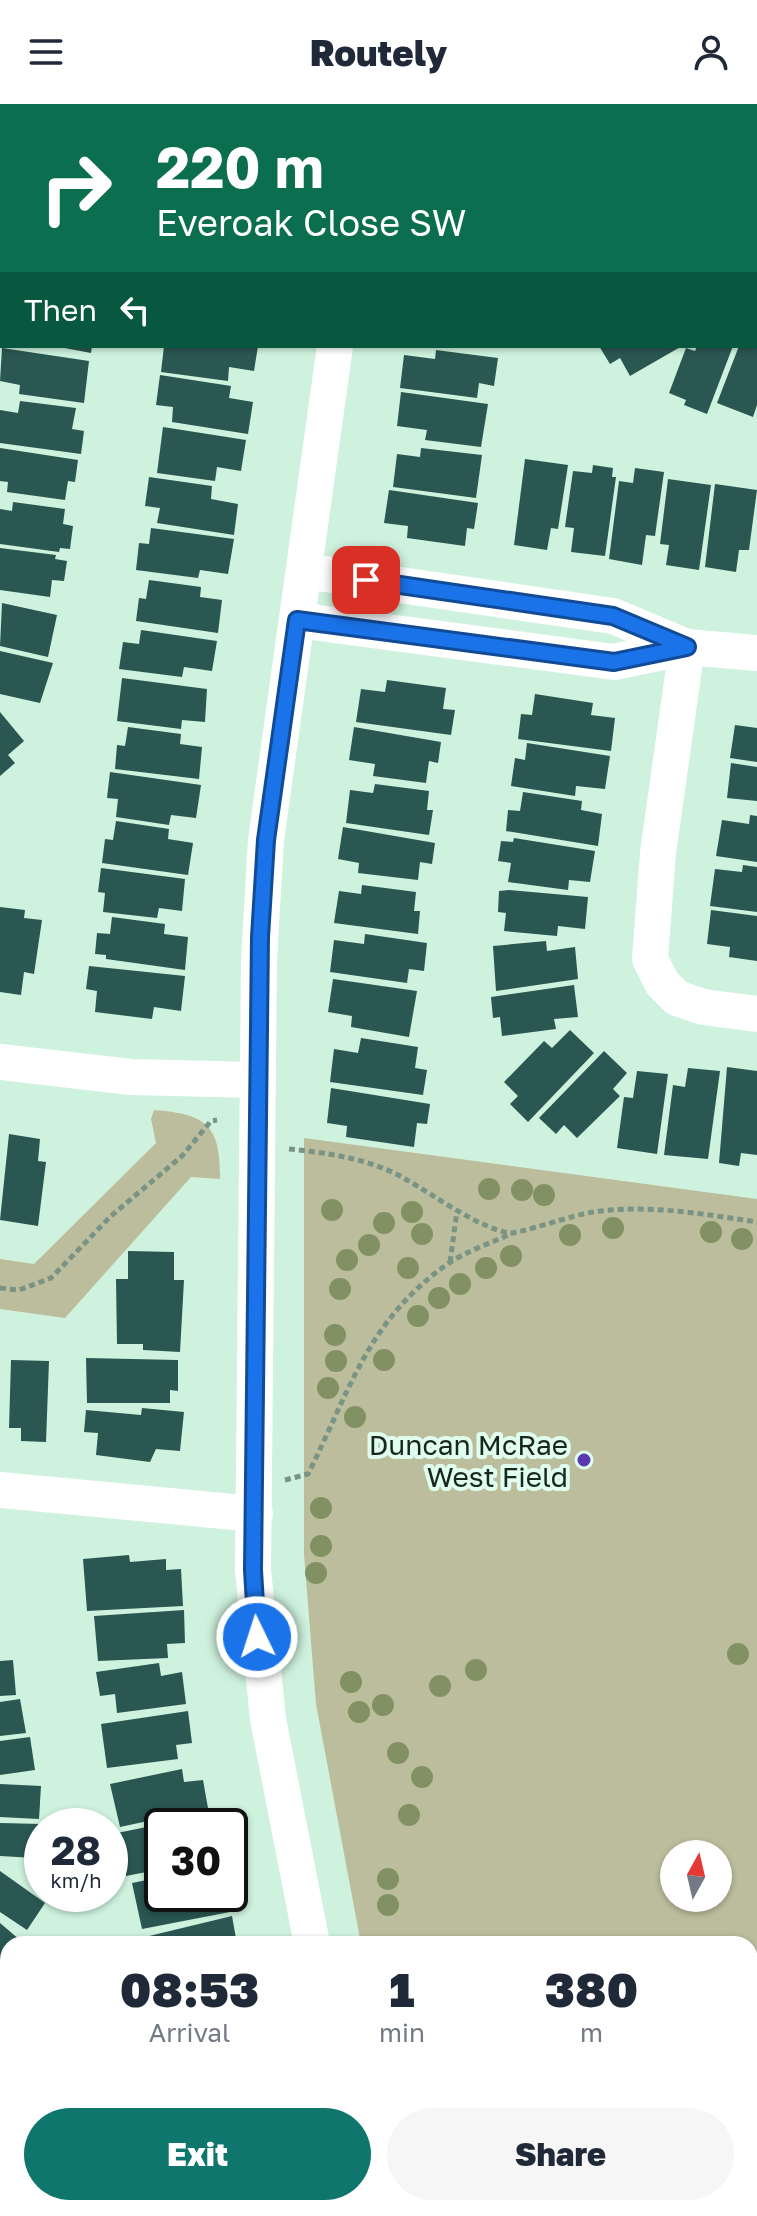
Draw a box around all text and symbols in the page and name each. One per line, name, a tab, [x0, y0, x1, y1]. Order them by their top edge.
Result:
icon: menu	[24, 30, 68, 74]
icon: person	[689, 30, 733, 74]
text: Routely	[310, 31, 447, 74]
text: 220 m	[156, 133, 324, 200]
icon: right	[24, 136, 128, 240]
text: Everoak Close SW	[156, 201, 466, 244]
icon: left	[113, 288, 157, 332]
text: Then	[24, 292, 97, 328]
pin	[332, 546, 400, 614]
icon: arrive	[344, 558, 388, 602]
place label: Duncan McRae West Field	[369, 1428, 568, 1493]
marker: Duncan McRae West Field	[575, 1451, 593, 1469]
position arrow	[215, 1595, 299, 1679]
speed limit sign: 30	[144, 1808, 248, 1912]
text: 28	[51, 1826, 101, 1874]
north arrow	[660, 1840, 732, 1912]
map controls	[660, 1840, 732, 1912]
text: km/h	[51, 1868, 101, 1892]
text: 08:53	[120, 1960, 259, 2018]
text: 1	[389, 1960, 415, 2018]
text: 380	[545, 1960, 638, 2018]
text: Arrival	[149, 2017, 230, 2048]
text: min	[379, 2017, 425, 2048]
text: m	[580, 2017, 603, 2048]
button: Exit	[24, 2108, 371, 2200]
button: Share	[387, 2108, 734, 2200]

